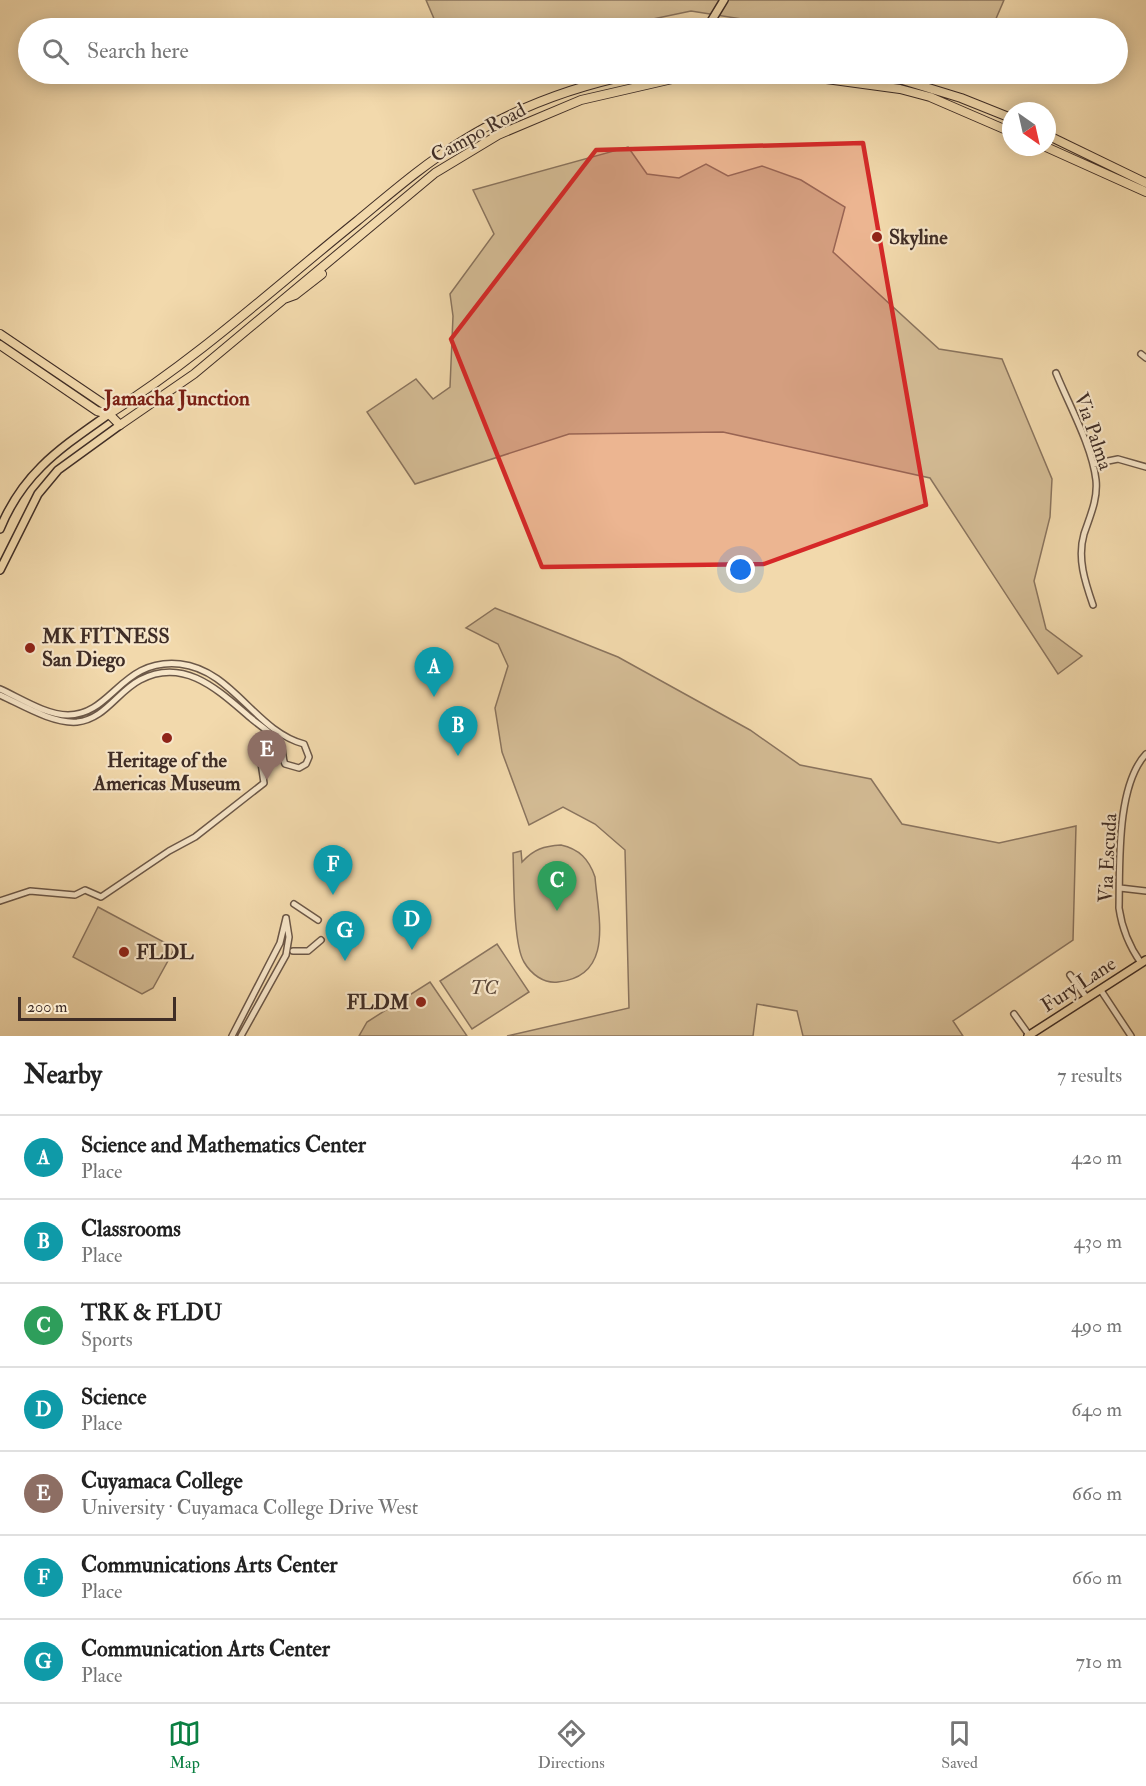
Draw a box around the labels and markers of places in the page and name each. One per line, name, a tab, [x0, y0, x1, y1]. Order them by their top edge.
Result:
place label: Skyline	[889, 225, 948, 251]
marker: Skyline	[870, 230, 884, 244]
place label: MK FITNESS San Diego	[41, 624, 170, 673]
marker: MK FITNESS San Diego	[23, 641, 37, 655]
pin: A	[414, 648, 454, 697]
pin: B	[438, 706, 478, 756]
pin: E	[248, 730, 286, 780]
marker: Heritage of the Americas Museum	[160, 731, 174, 745]
place label: Heritage of the Americas Museum	[92, 748, 241, 796]
pin: F	[314, 846, 352, 895]
pin: C	[538, 862, 576, 911]
pin: D	[392, 900, 432, 950]
pin: G	[326, 912, 364, 961]
place label: FLDL	[136, 940, 194, 965]
marker: FLDL	[117, 945, 131, 959]
place label: FLDM	[347, 990, 410, 1015]
marker: FLDM	[414, 995, 428, 1009]

